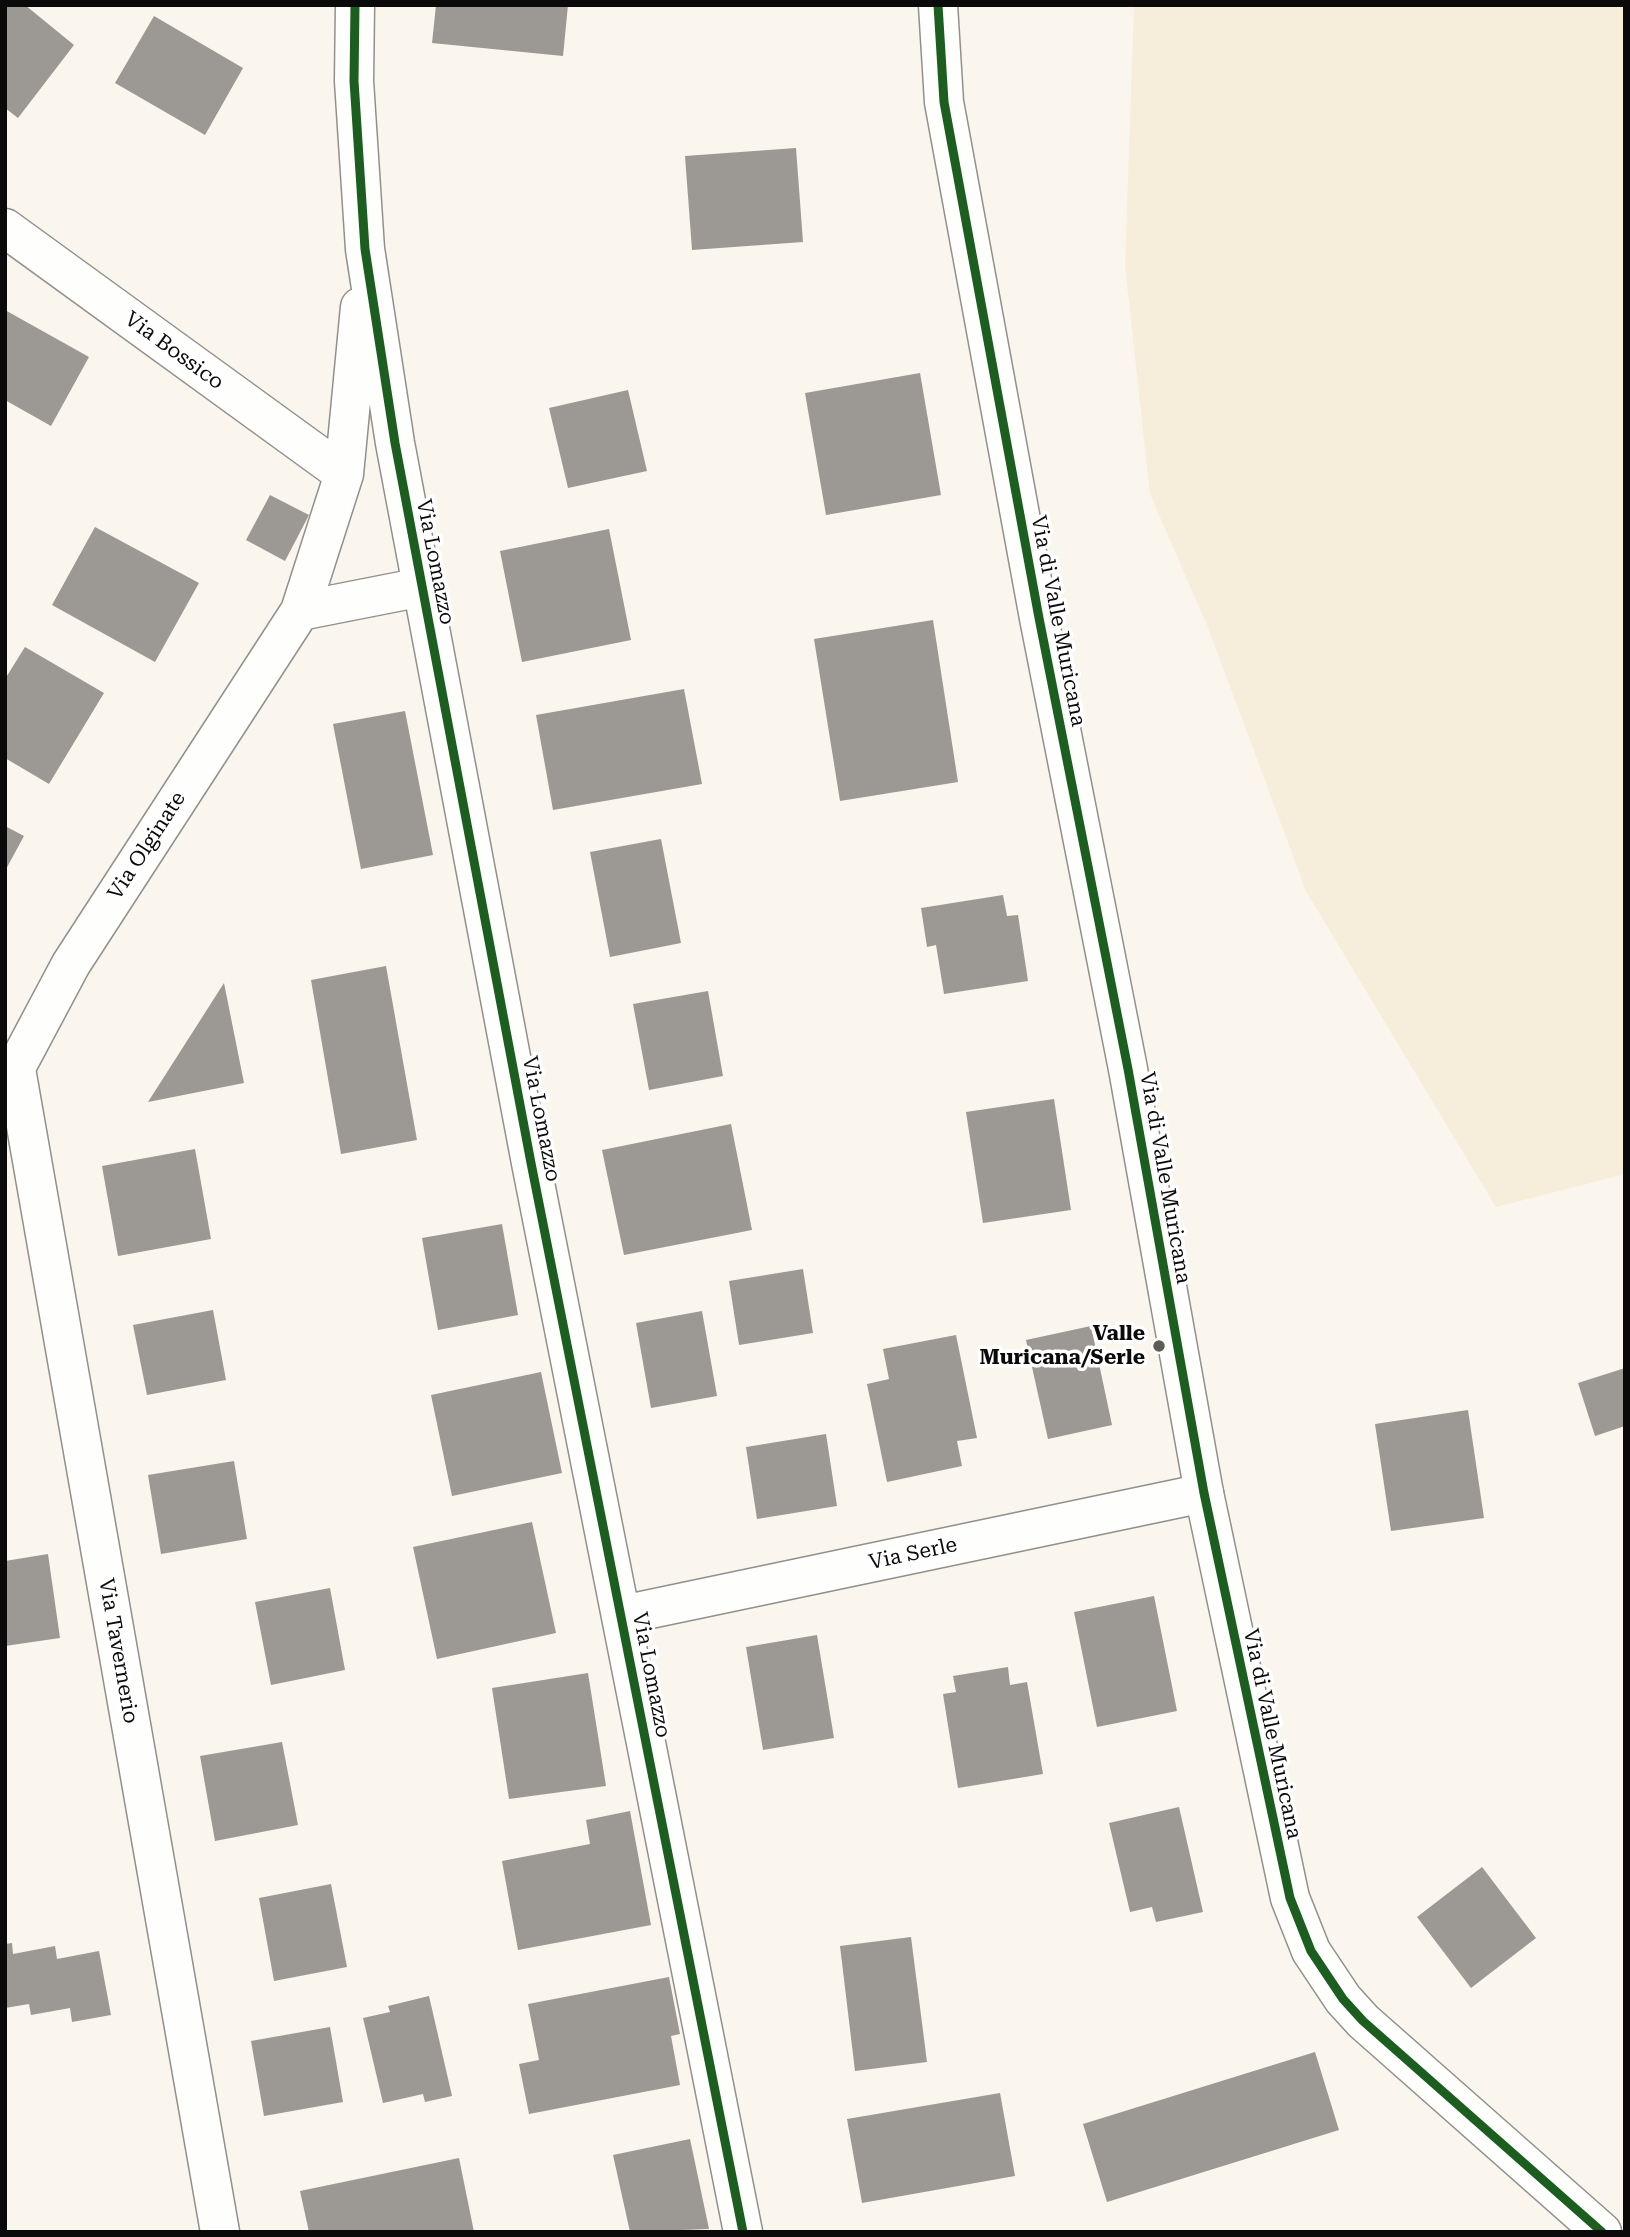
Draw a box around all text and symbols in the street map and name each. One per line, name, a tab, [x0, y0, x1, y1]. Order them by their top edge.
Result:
street label: Via Bossico	[120, 307, 228, 395]
street label: Via Lomazzo	[410, 497, 460, 627]
street label: Via di Valle Muricana	[1025, 513, 1091, 729]
street label: Via Olginate	[103, 787, 191, 905]
street label: Via Lomazzo	[516, 1054, 566, 1184]
street label: Via di Valle Muricana	[1134, 1070, 1196, 1286]
place label: Valle Muricana/Serle	[980, 1321, 1145, 1371]
marker: Valle Muricana/Serle	[1151, 1338, 1167, 1354]
street label: Via Serle	[867, 1532, 959, 1576]
street label: Via Tavernerio	[93, 1577, 143, 1725]
street label: Via Lomazzo	[626, 1610, 676, 1740]
street label: Via di Valle Muricana	[1237, 1626, 1307, 1842]

